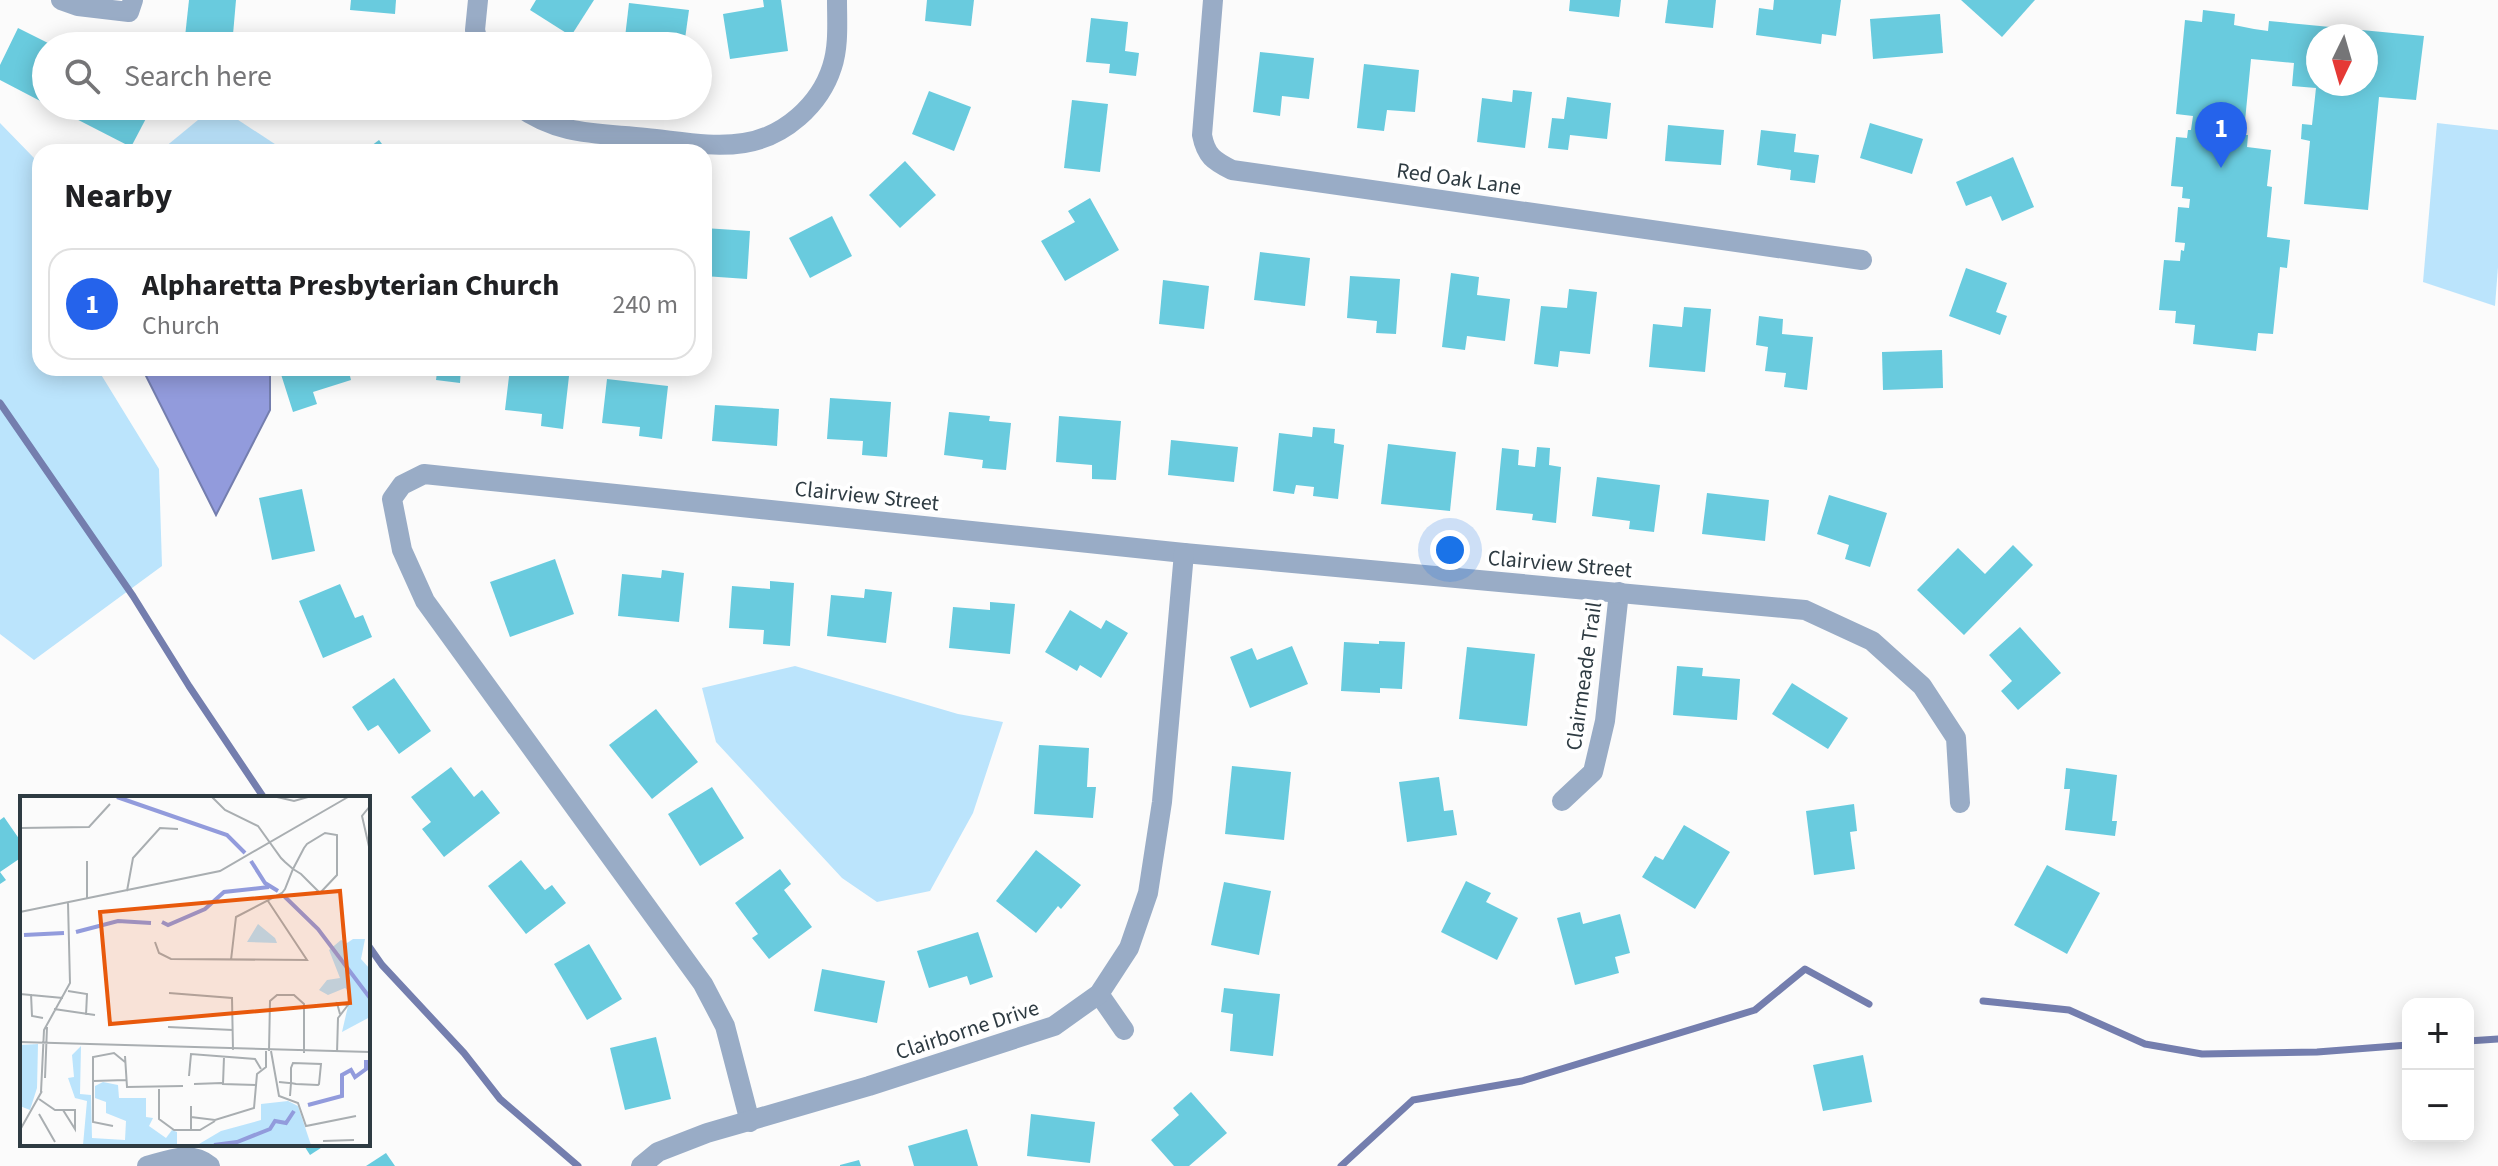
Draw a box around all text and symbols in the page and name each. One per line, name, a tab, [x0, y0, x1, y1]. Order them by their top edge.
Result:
north arrow	[2306, 24, 2378, 96]
search box	[32, 32, 712, 120]
icon: search	[60, 54, 104, 98]
text: Search here	[124, 55, 272, 98]
pin: 1	[2195, 102, 2247, 168]
street label: Red Oak Lane	[1394, 154, 1523, 204]
text: Nearby	[64, 172, 172, 221]
text: Alpharetta Presbyterian Church	[142, 264, 559, 307]
text: 1	[85, 286, 99, 323]
text: 240 m	[612, 286, 678, 323]
text: Church	[142, 307, 220, 344]
street label: Clairview Street	[793, 473, 941, 520]
your location	[1430, 530, 1470, 570]
street label: Clairview Street	[1486, 542, 1634, 586]
street label: Clairmeade Trail	[1558, 600, 1610, 753]
inset map	[20, 796, 370, 1146]
street label: Clairborne Drive	[891, 992, 1043, 1068]
map controls	[2402, 998, 2474, 1142]
button: +	[2402, 998, 2474, 1070]
button: −	[2402, 1070, 2474, 1142]

